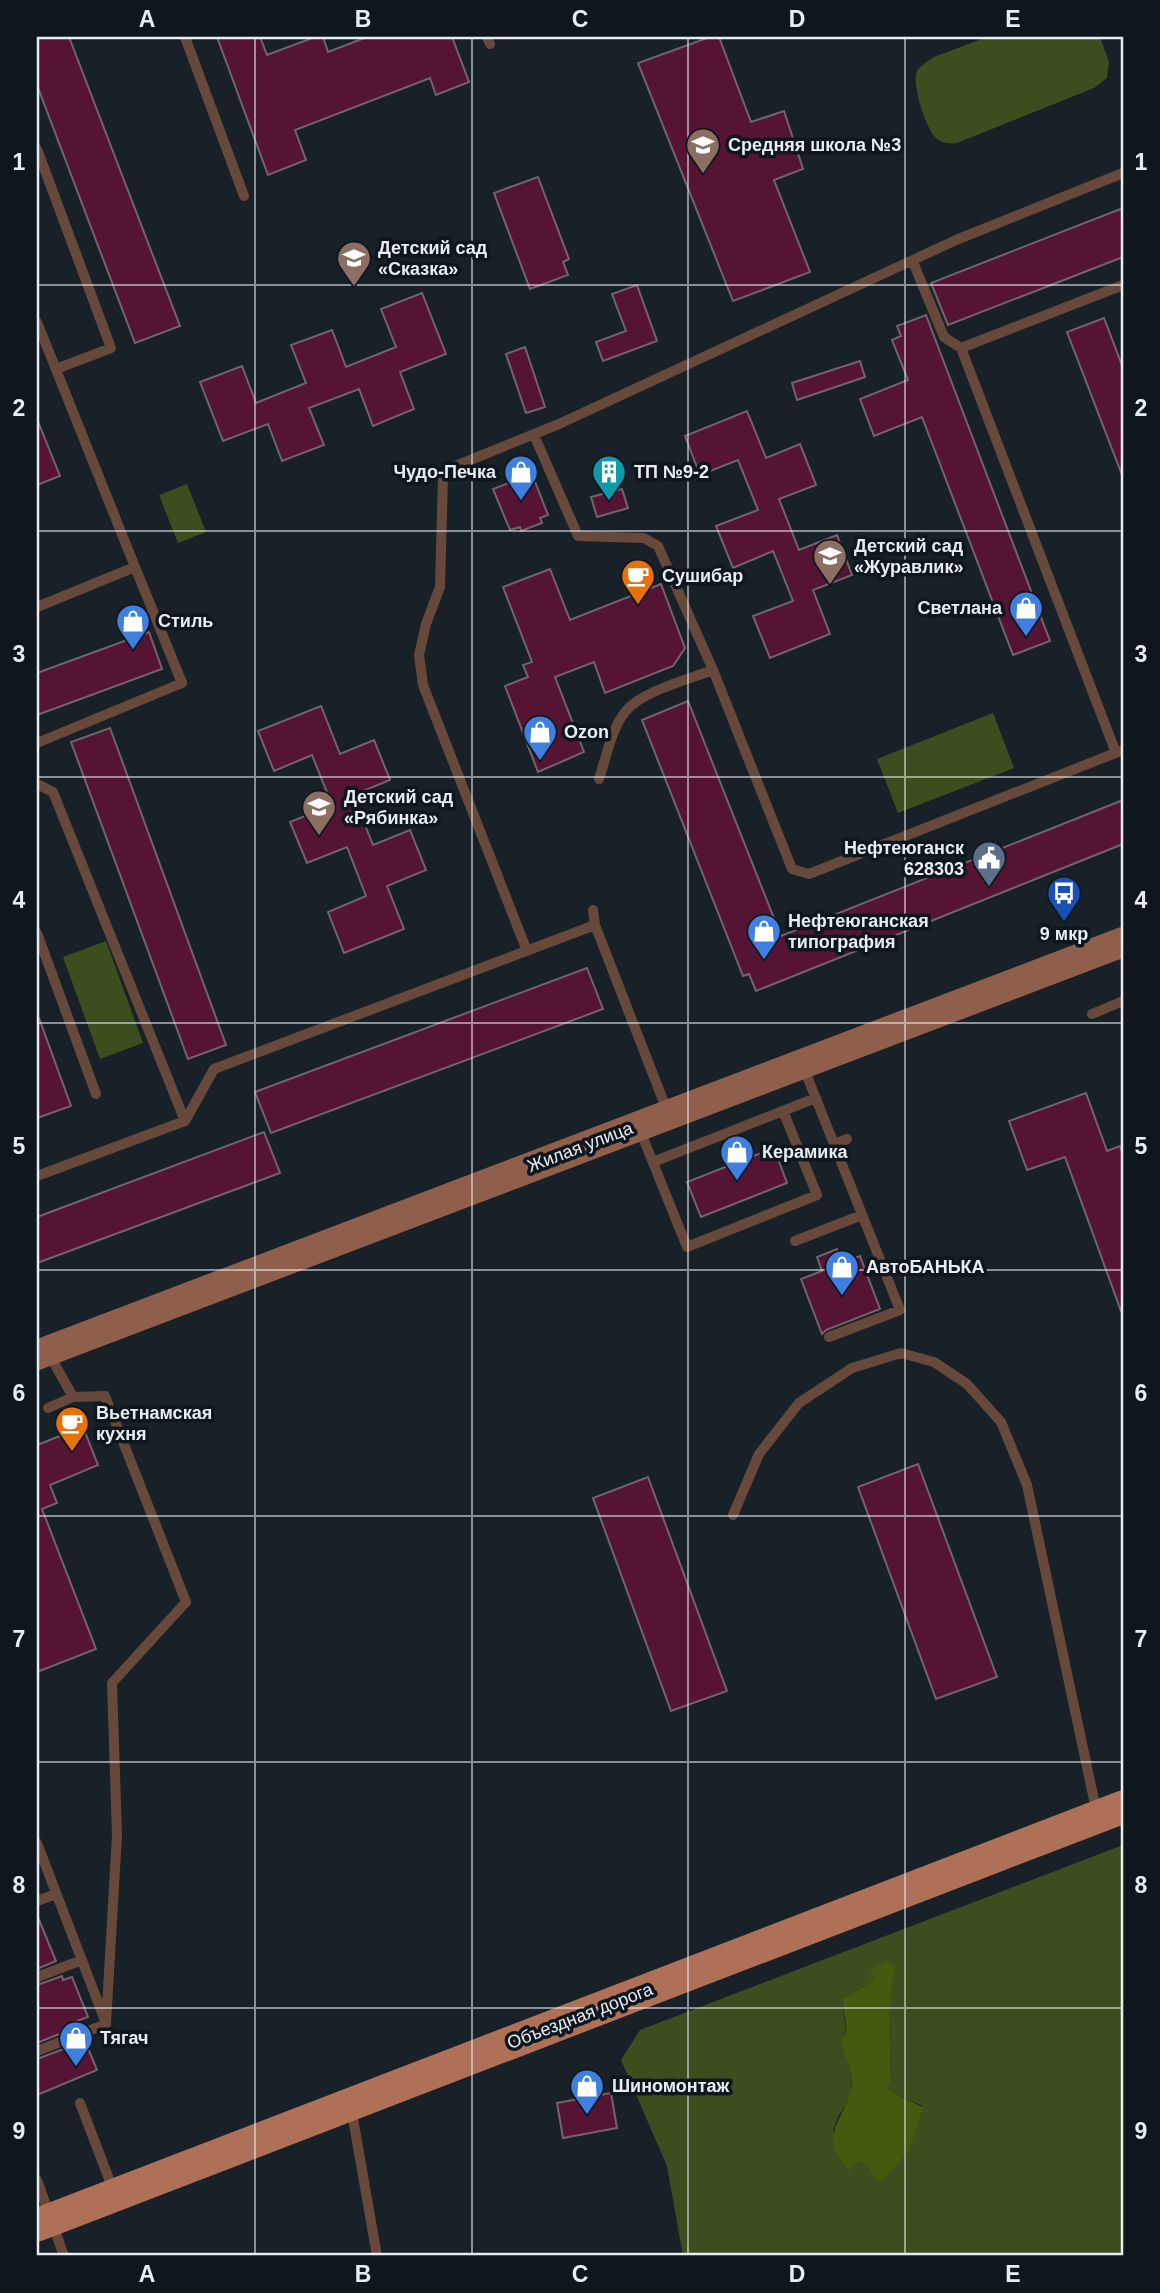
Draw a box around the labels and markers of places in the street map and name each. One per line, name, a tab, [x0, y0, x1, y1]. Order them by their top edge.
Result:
school or university icon: Средняя школа №3	[684, 126, 722, 175]
place label: Средняя школа №3	[728, 135, 901, 155]
place label: Детский сад «Сказка»	[378, 238, 488, 279]
school or university icon: Детский сад «Сказка»	[335, 239, 373, 288]
shop icon: Чудо-Печка	[502, 453, 540, 502]
building icon: ТП №9-2	[590, 453, 628, 502]
place label: Чудо-Печка	[393, 462, 497, 482]
place label: ТП №9-2	[634, 462, 709, 482]
place label: Детский сад «Журавлик»	[854, 536, 964, 577]
school or university icon: Детский сад «Журавлик»	[811, 537, 849, 586]
cafe icon: Сушибар	[619, 557, 657, 606]
place label: Сушибар	[662, 566, 743, 586]
shop icon: Светлана	[1007, 589, 1045, 638]
place label: Светлана	[917, 598, 1003, 618]
shop icon: Стиль	[114, 602, 152, 651]
place label: Стиль	[158, 611, 213, 631]
shop icon: Ozon	[521, 713, 559, 762]
place label: Ozon	[564, 722, 609, 742]
place label: Детский сад «Рябинка»	[344, 787, 454, 828]
school or university icon: Детский сад «Рябинка»	[300, 788, 338, 837]
place label: Нефтеюганск 628303	[844, 838, 965, 879]
public building icon: Нефтеюганск 628303	[970, 839, 1008, 888]
bus stop icon: 9 мкр	[1045, 874, 1083, 923]
place label: Нефтеюганская типография	[788, 911, 929, 952]
shop icon: Нефтеюганская типография	[745, 912, 783, 961]
place label: 9 мкр	[1040, 924, 1088, 944]
shop icon: Керамика	[718, 1133, 756, 1182]
place label: Керамика	[762, 1142, 848, 1162]
shop icon: АвтоБАНЬКА	[823, 1248, 861, 1297]
place label: АвтоБАНЬКА	[866, 1257, 985, 1277]
place label: Вьетнамская кухня	[96, 1403, 212, 1444]
cafe icon: Вьетнамская кухня	[53, 1404, 91, 1453]
shop icon: Тягач	[57, 2019, 95, 2068]
place label: Тягач	[100, 2028, 149, 2048]
shop icon: Шиномонтаж	[568, 2067, 606, 2116]
place label: Шиномонтаж	[612, 2076, 730, 2096]

